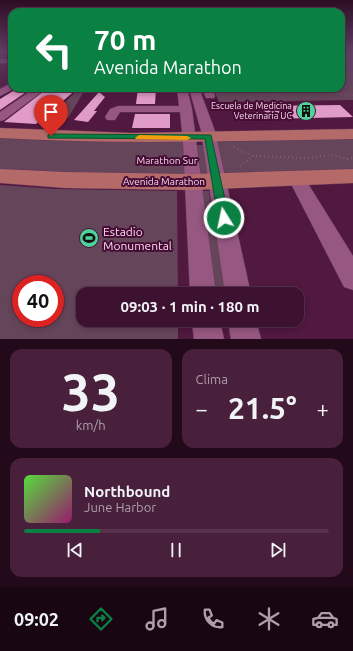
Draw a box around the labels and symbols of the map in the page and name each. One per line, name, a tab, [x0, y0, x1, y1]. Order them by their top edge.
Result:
pin	[34, 95, 68, 136]
building icon: Escuela de Medicina Veterinaria UC	[295, 100, 317, 122]
place label: Escuela de Medicina Veterinaria UC	[211, 101, 292, 121]
park label: Marathon Sur	[137, 155, 198, 166]
street label: Avenida Marathon	[123, 176, 205, 187]
position arrow	[203, 197, 245, 239]
place label: Estadio Monumental	[103, 225, 172, 252]
sports icon: Estadio Monumental	[78, 227, 100, 249]
speed limit sign: 40	[12, 275, 64, 327]

